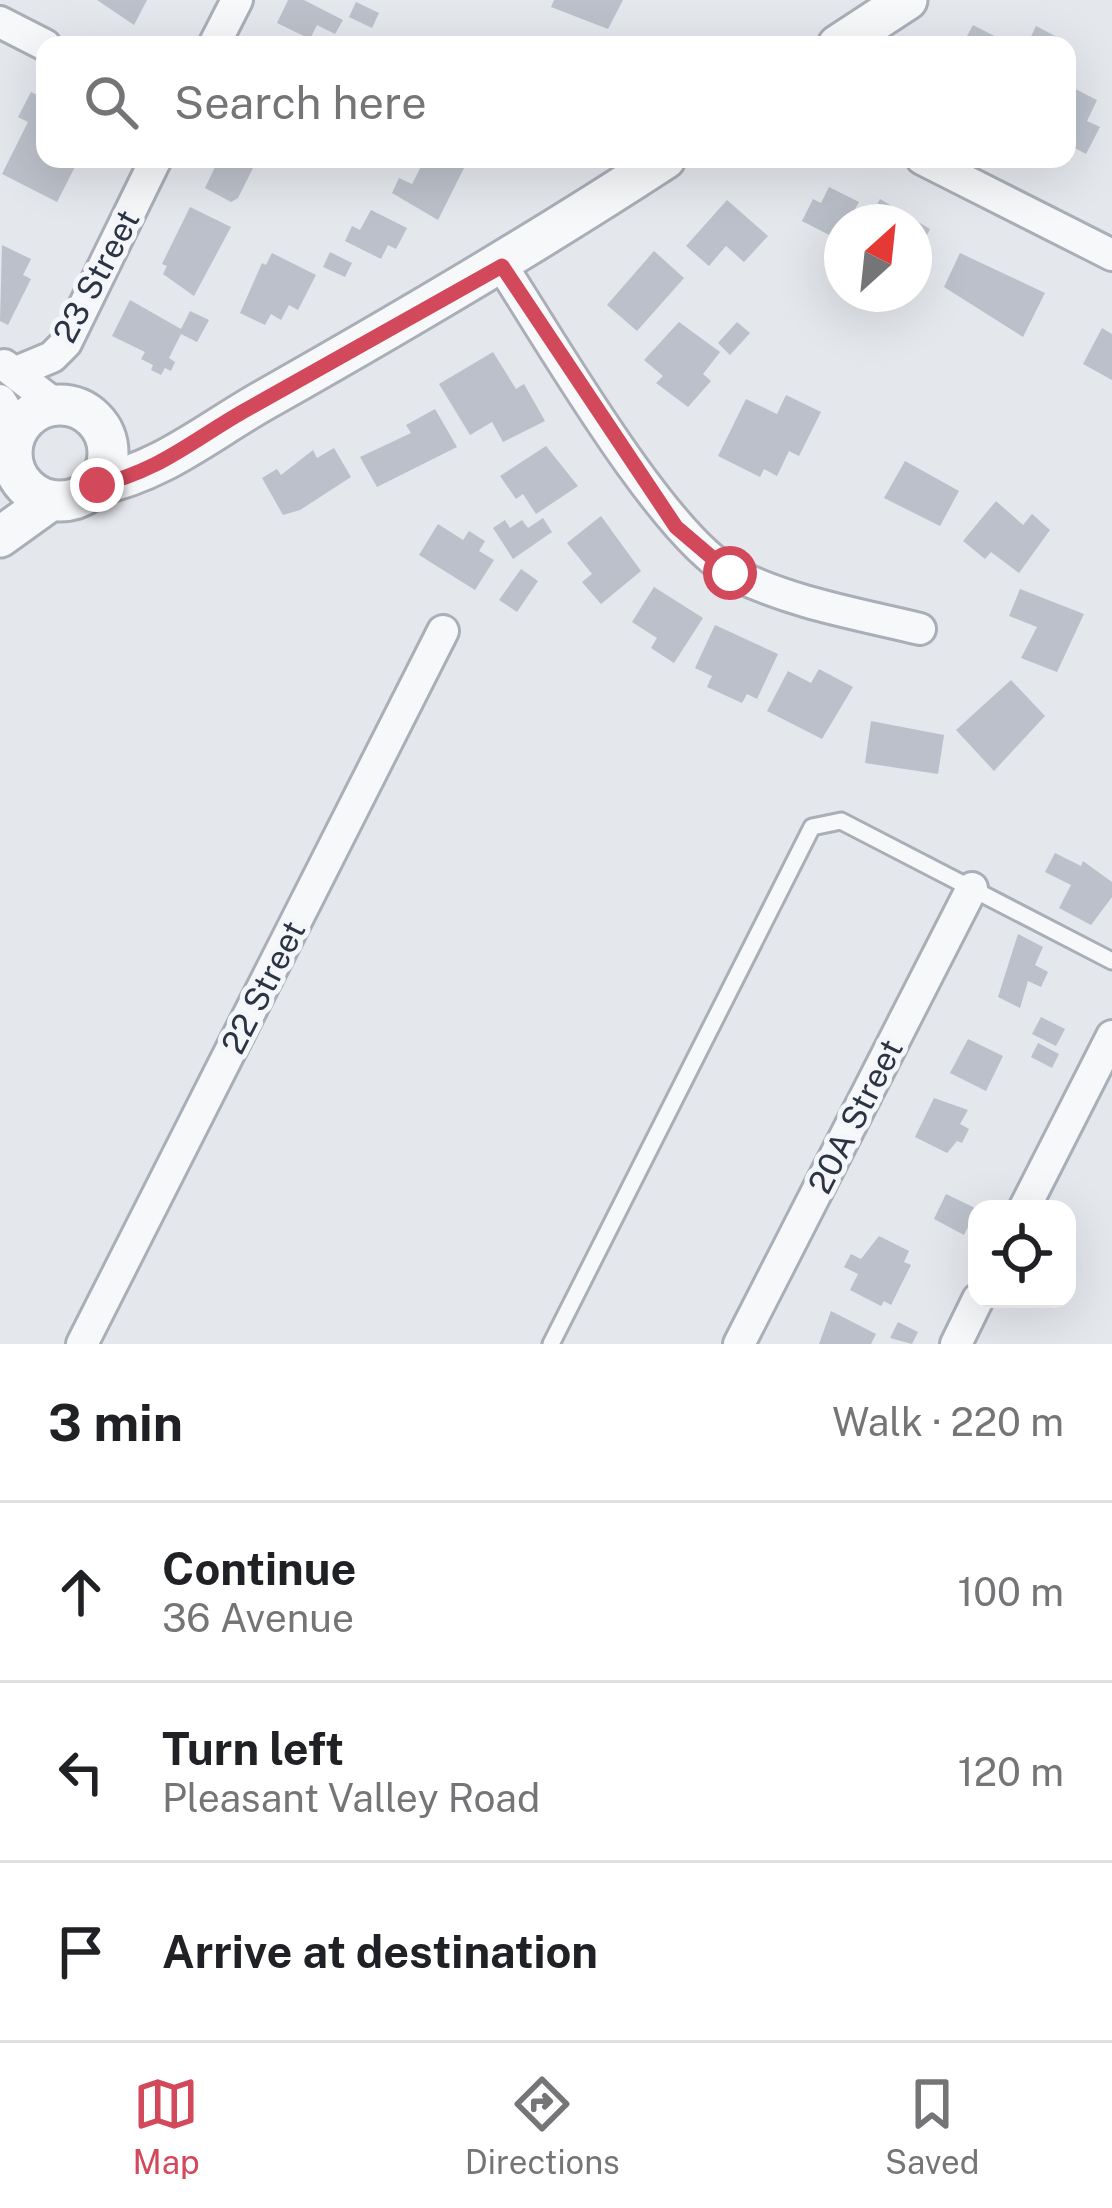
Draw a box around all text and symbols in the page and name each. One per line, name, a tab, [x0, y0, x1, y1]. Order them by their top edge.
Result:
search box	[36, 36, 1076, 168]
icon: search	[78, 69, 144, 135]
text: Search here	[174, 76, 427, 129]
street label: 23 Street	[45, 203, 147, 349]
north arrow	[824, 204, 932, 312]
route end	[70, 458, 124, 512]
route start	[703, 546, 757, 600]
street label: 22 Street	[213, 914, 313, 1060]
street label: 20A Street	[800, 1033, 910, 1199]
map controls	[968, 1200, 1076, 1308]
button: locate	[968, 1200, 1076, 1308]
text: 3 min	[48, 1393, 183, 1452]
text: Walk · 220 m	[832, 1399, 1064, 1445]
text: Continue	[162, 1542, 356, 1595]
icon: ahead	[48, 1559, 114, 1625]
text: 100 m	[957, 1569, 1064, 1615]
text: 36 Avenue	[162, 1595, 354, 1641]
text: Turn left	[162, 1722, 344, 1775]
icon: left	[48, 1739, 114, 1805]
text: 120 m	[958, 1749, 1064, 1795]
text: Pleasant Valley Road	[162, 1775, 540, 1821]
icon: arrive	[48, 1919, 114, 1985]
text: Arrive at destination	[162, 1925, 598, 1978]
tab: Map	[133, 2071, 200, 2181]
tab: Directions	[465, 2071, 620, 2181]
tab: Saved	[885, 2071, 979, 2181]

